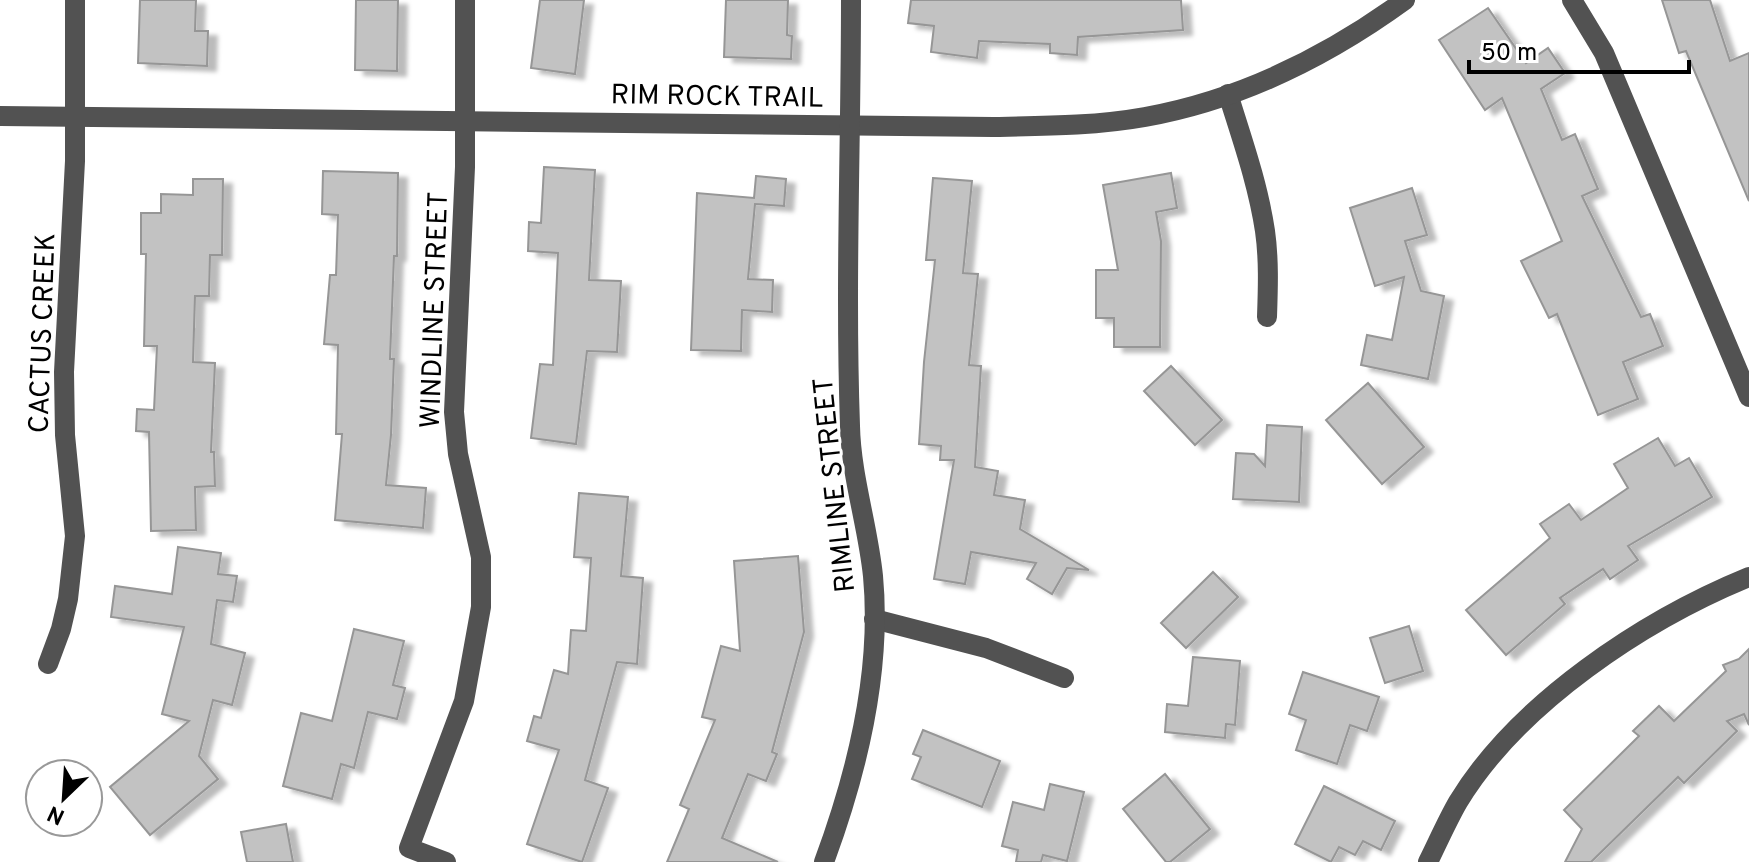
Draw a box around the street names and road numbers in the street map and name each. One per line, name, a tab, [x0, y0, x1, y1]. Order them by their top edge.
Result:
street label: RIM ROCK TRAIL	[610, 78, 823, 118]
street label: WINDLINE STREET	[414, 191, 458, 429]
street label: CACTUS CREEK	[23, 232, 65, 434]
street label: RIMLINE STREET	[807, 375, 865, 594]

